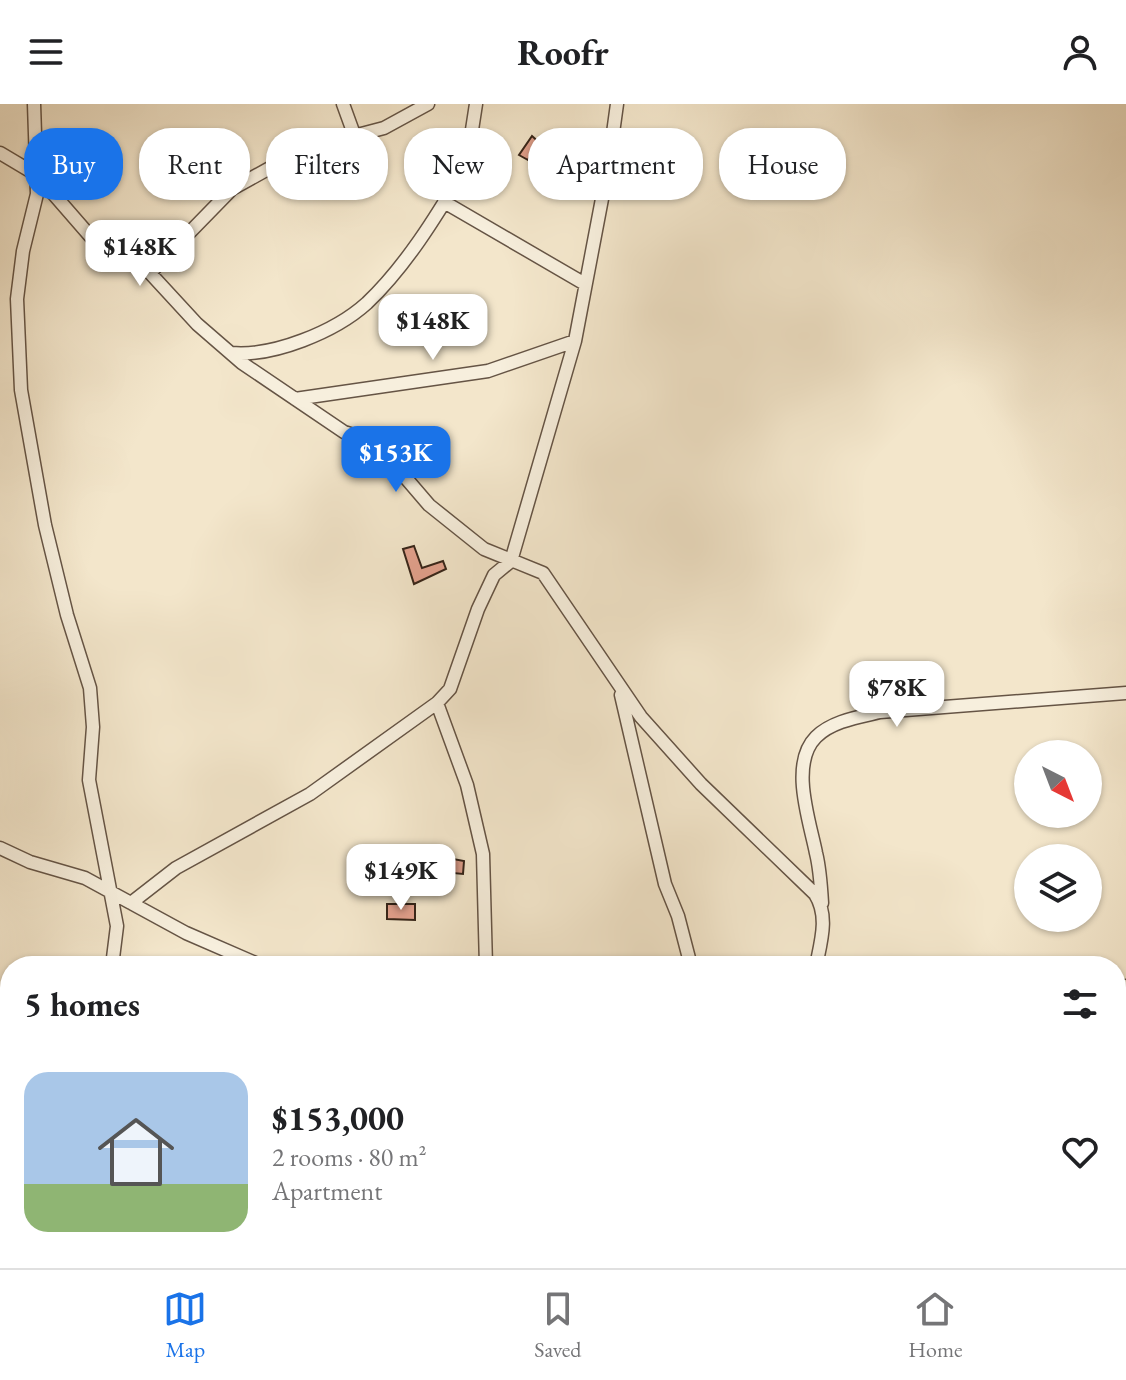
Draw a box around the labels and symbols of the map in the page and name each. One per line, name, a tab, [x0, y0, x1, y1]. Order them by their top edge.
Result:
pin: $148K	[84, 220, 196, 288]
pin: $148K	[377, 294, 489, 362]
pin: $153K	[340, 426, 452, 494]
pin: $78K	[850, 661, 944, 729]
north arrow	[1014, 740, 1102, 828]
pin: $149K	[345, 844, 457, 912]

